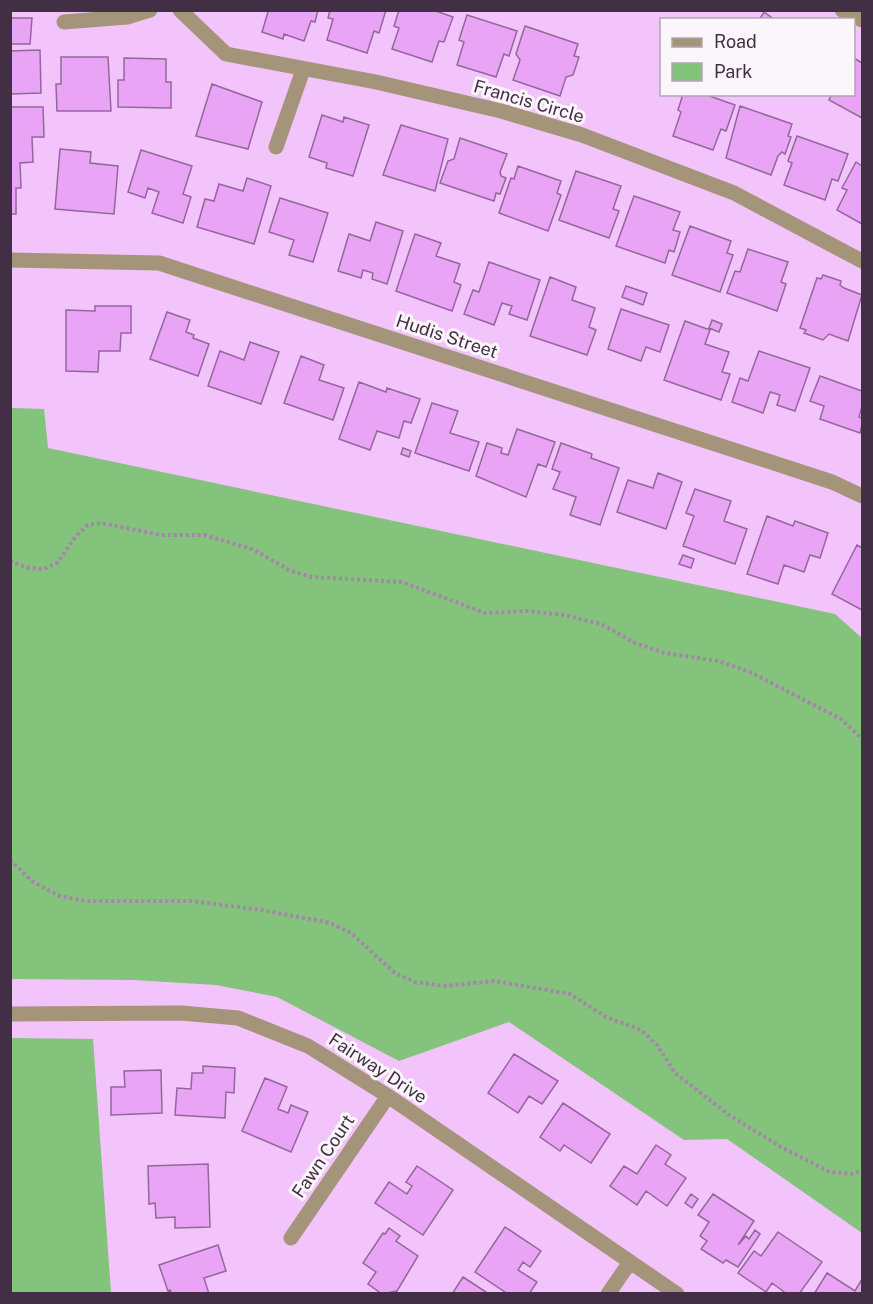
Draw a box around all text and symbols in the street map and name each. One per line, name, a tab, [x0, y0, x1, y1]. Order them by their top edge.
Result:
legend	[660, 18, 855, 96]
text: Road	[714, 31, 757, 52]
text: Park	[714, 61, 752, 82]
street label: Francis Circle	[471, 75, 587, 127]
street label: Hudis Street	[394, 310, 500, 362]
street label: Fairway Drive	[325, 1028, 431, 1108]
street label: Fawn Court	[288, 1110, 358, 1202]

